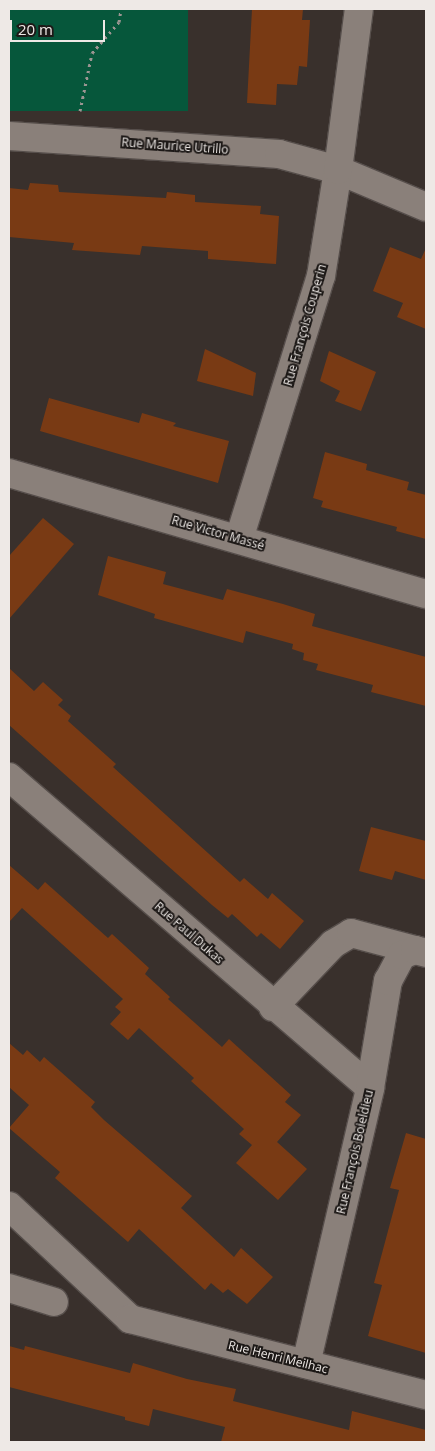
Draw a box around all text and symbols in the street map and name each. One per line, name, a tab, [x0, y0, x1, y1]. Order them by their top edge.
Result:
scale bar	[12, 10, 108, 42]
text: 20 m	[18, 19, 53, 39]
street label: Rue Maurice Utrillo	[121, 135, 229, 157]
street label: Rue François Couperin	[281, 262, 329, 388]
street label: Rue Victor Massé	[170, 513, 266, 553]
street label: Rue Paul Dukas	[152, 899, 226, 967]
street label: Rue François Boieldieu	[334, 1089, 376, 1215]
street label: Rue Henri Meilhac	[227, 1338, 329, 1376]

